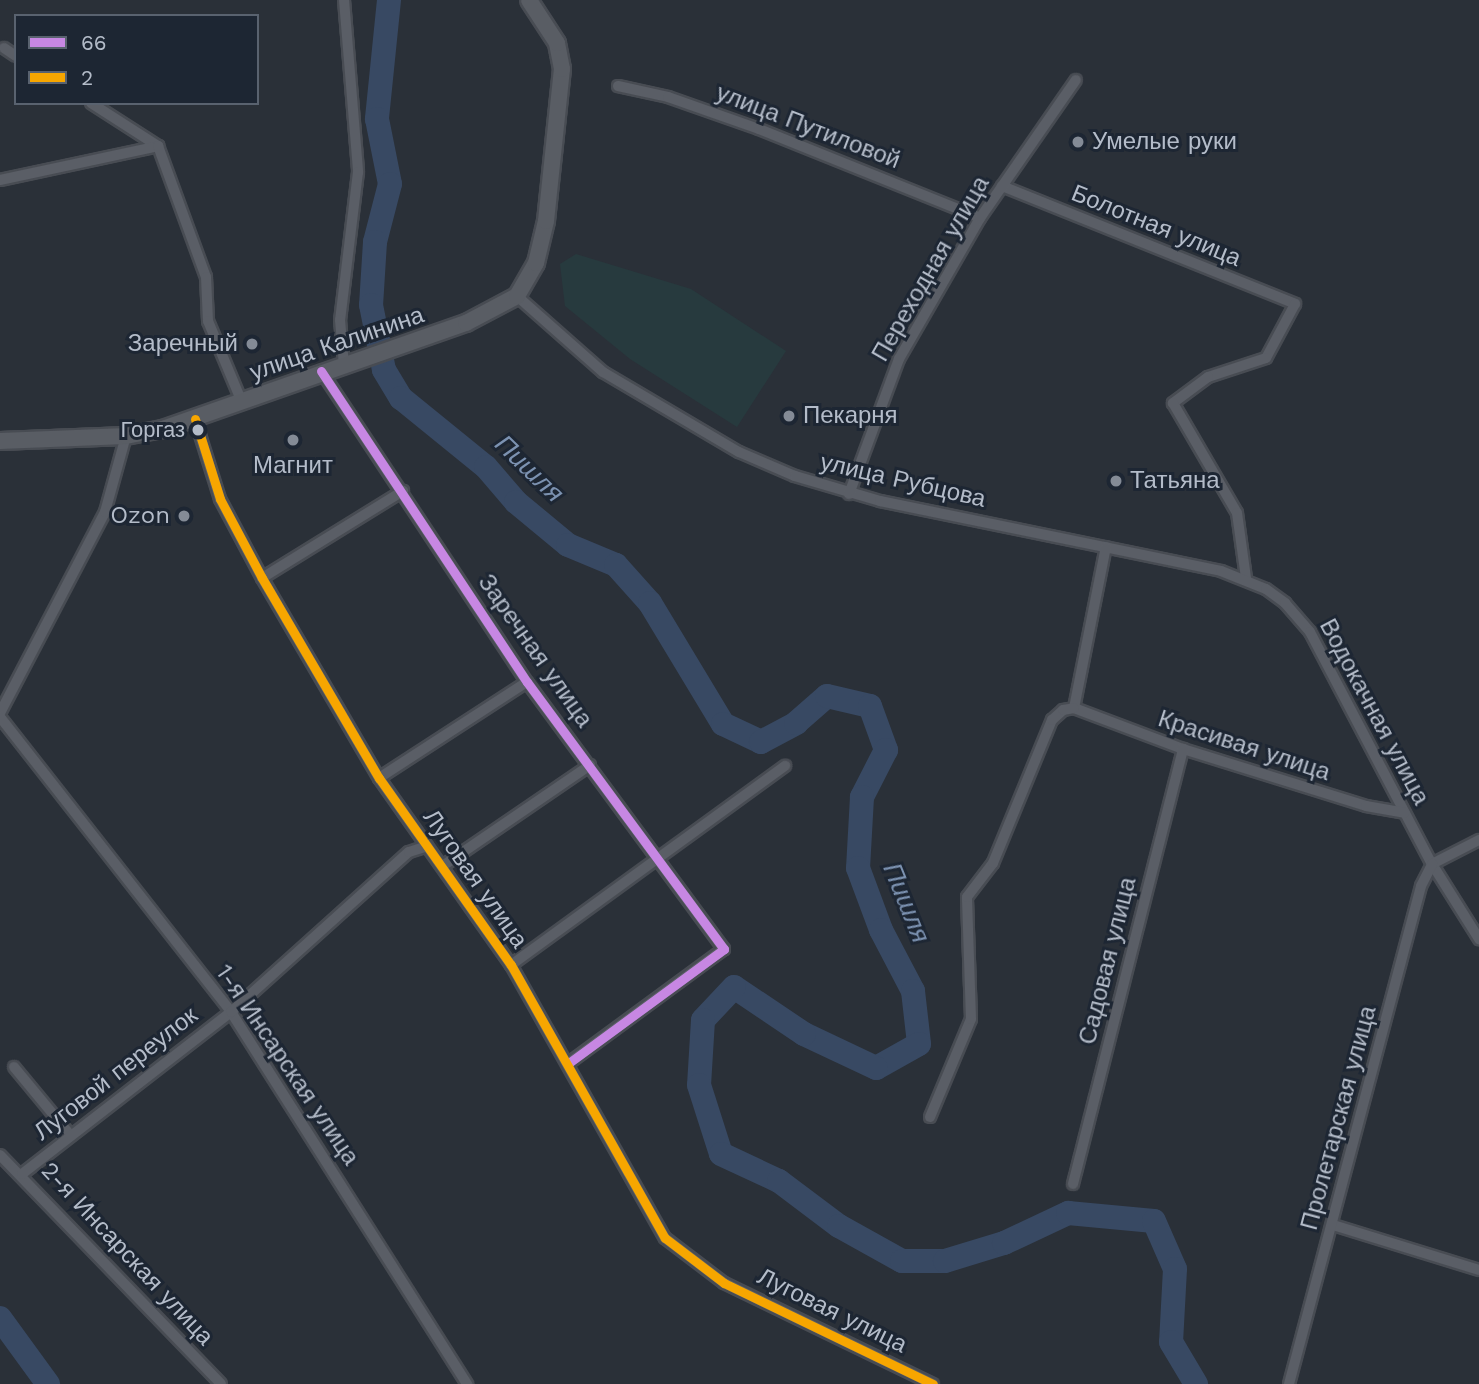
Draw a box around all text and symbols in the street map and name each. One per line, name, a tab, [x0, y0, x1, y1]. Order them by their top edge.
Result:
legend	[14, 14, 259, 105]
text: 66	[81, 30, 107, 55]
text: 2	[81, 65, 93, 90]
street label: улица Путиловой	[712, 79, 904, 175]
place label: Умелые руки	[1092, 128, 1237, 156]
marker: Умелые руки	[1070, 134, 1086, 150]
street label: Переходная улица	[866, 171, 996, 367]
street label: Болотная улица	[1067, 179, 1245, 273]
street label: улица Калинина	[246, 301, 428, 387]
place label: Заречный	[128, 330, 238, 358]
marker: Заречный	[244, 336, 260, 352]
place label: Пекарня	[803, 402, 898, 430]
marker: Пекарня	[781, 408, 797, 424]
place label: Горгаз	[120, 417, 185, 443]
marker: Горгаз	[191, 423, 205, 437]
water label: Пишля	[488, 429, 570, 509]
marker: Магнит	[285, 432, 301, 448]
street label: улица Рубцова	[818, 448, 988, 514]
place label: Магнит	[253, 452, 333, 480]
place label: Татьяна	[1130, 467, 1219, 495]
marker: Татьяна	[1108, 473, 1124, 489]
place label: Ozon	[110, 502, 170, 530]
marker: Ozon	[176, 508, 192, 524]
street label: Заречная улица	[472, 569, 598, 733]
street label: Водокачная улица	[1313, 614, 1435, 810]
street label: Красивая улица	[1154, 705, 1334, 787]
street label: Луговая улица	[417, 804, 533, 954]
water label: Пишля	[876, 858, 936, 948]
street label: Садовая улица	[1073, 874, 1143, 1048]
street label: 1-я Инсарская улица	[209, 959, 365, 1171]
street label: Луговой переулок	[29, 1001, 203, 1147]
street label: Пролетарская улица	[1295, 1003, 1383, 1233]
street label: 2-я Инсарская улица	[35, 1157, 219, 1351]
street label: Луговая улица	[753, 1262, 911, 1360]

